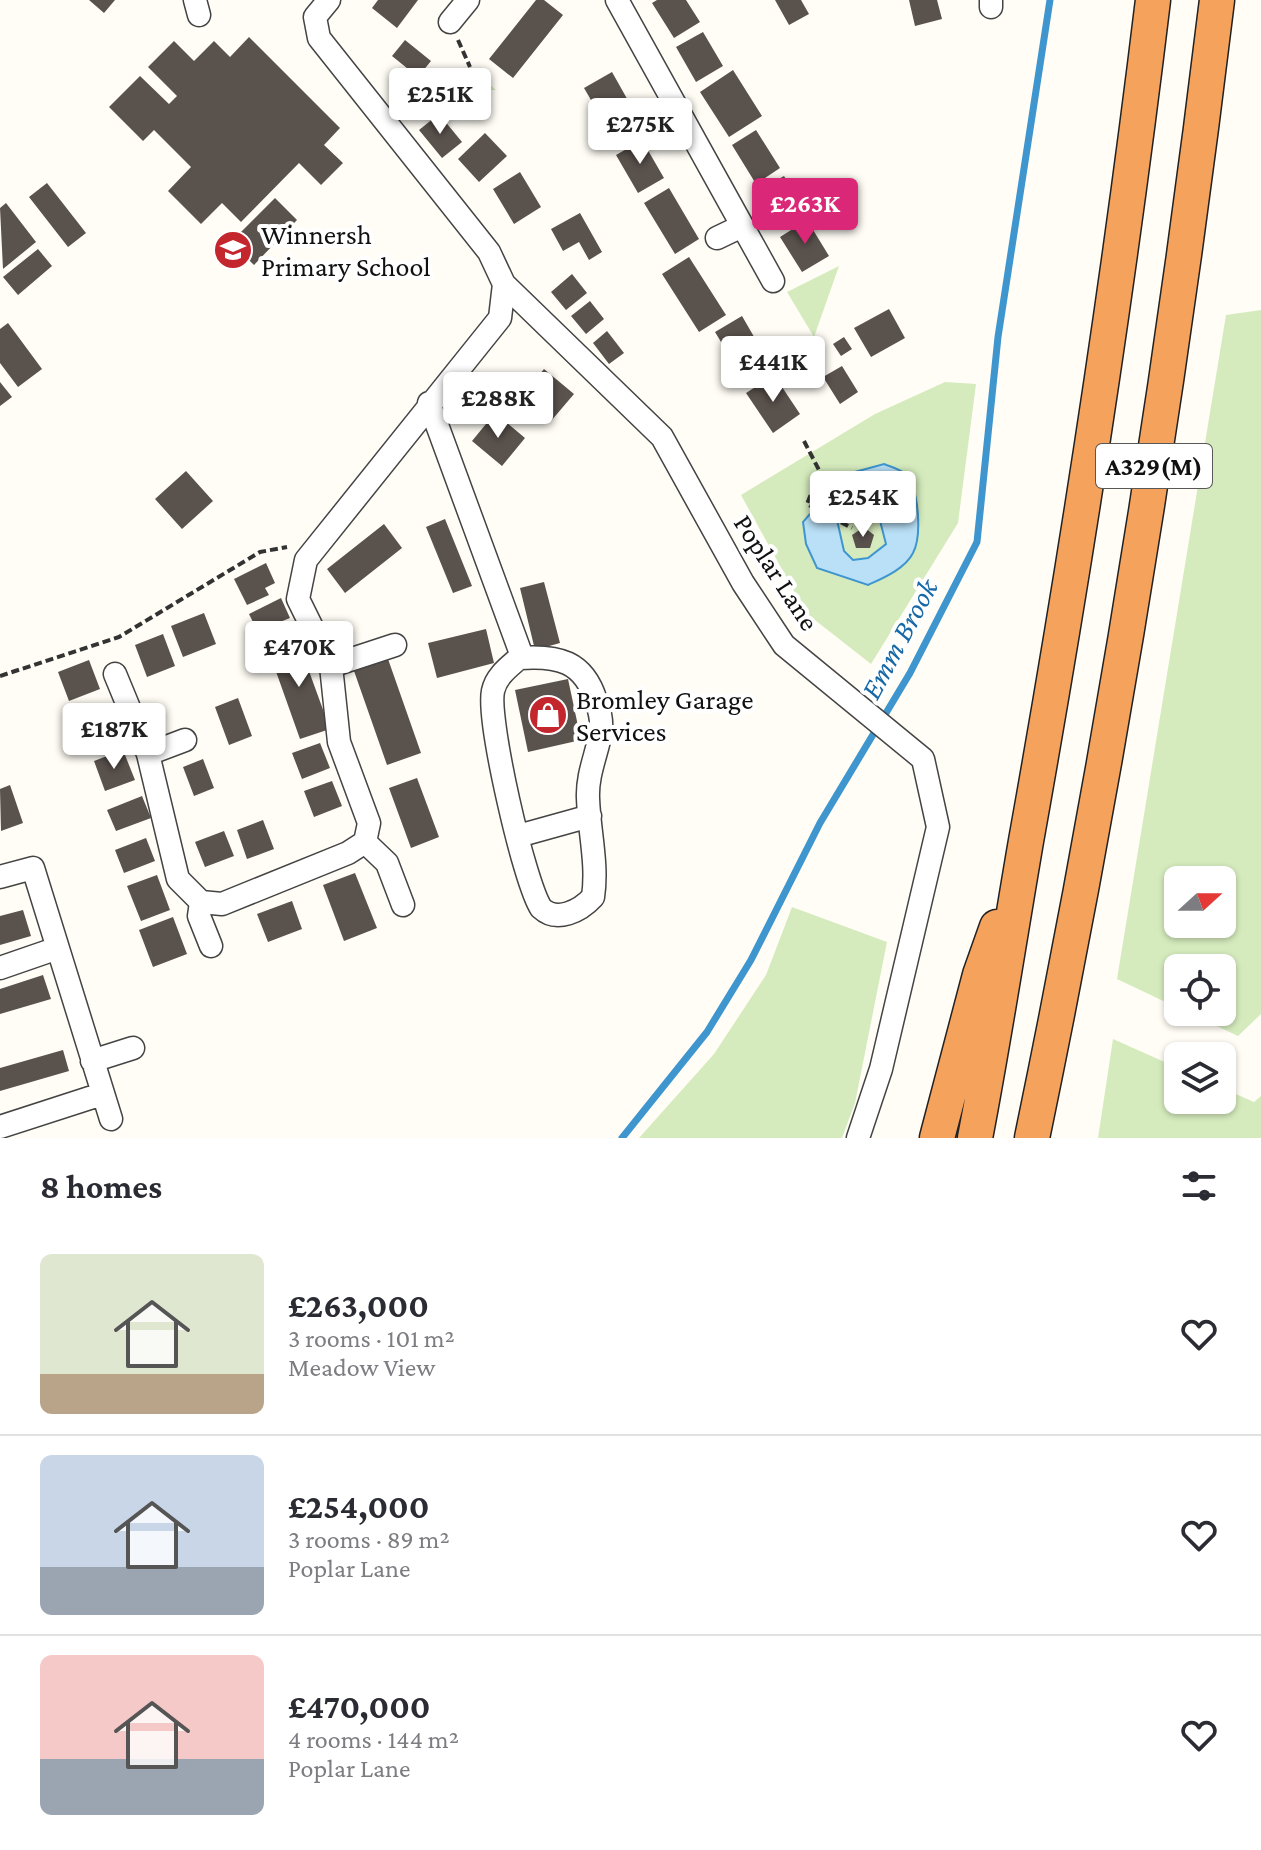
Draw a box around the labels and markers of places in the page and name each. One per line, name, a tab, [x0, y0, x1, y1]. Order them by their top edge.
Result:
pin: £251K	[384, 68, 496, 136]
pin: £275K	[584, 98, 696, 166]
pin: £263K	[749, 178, 861, 246]
place label: Winnersh Primary School	[261, 219, 431, 282]
school or university icon: Winnersh Primary School	[212, 229, 254, 271]
pin: £441K	[717, 336, 829, 404]
pin: £288K	[442, 372, 554, 440]
pin: £254K	[807, 471, 919, 539]
pin: £470K	[243, 621, 355, 689]
place label: Bromley Garage Services	[576, 684, 754, 747]
shop icon: Bromley Garage Services	[527, 694, 569, 736]
pin: £187K	[58, 703, 170, 771]

